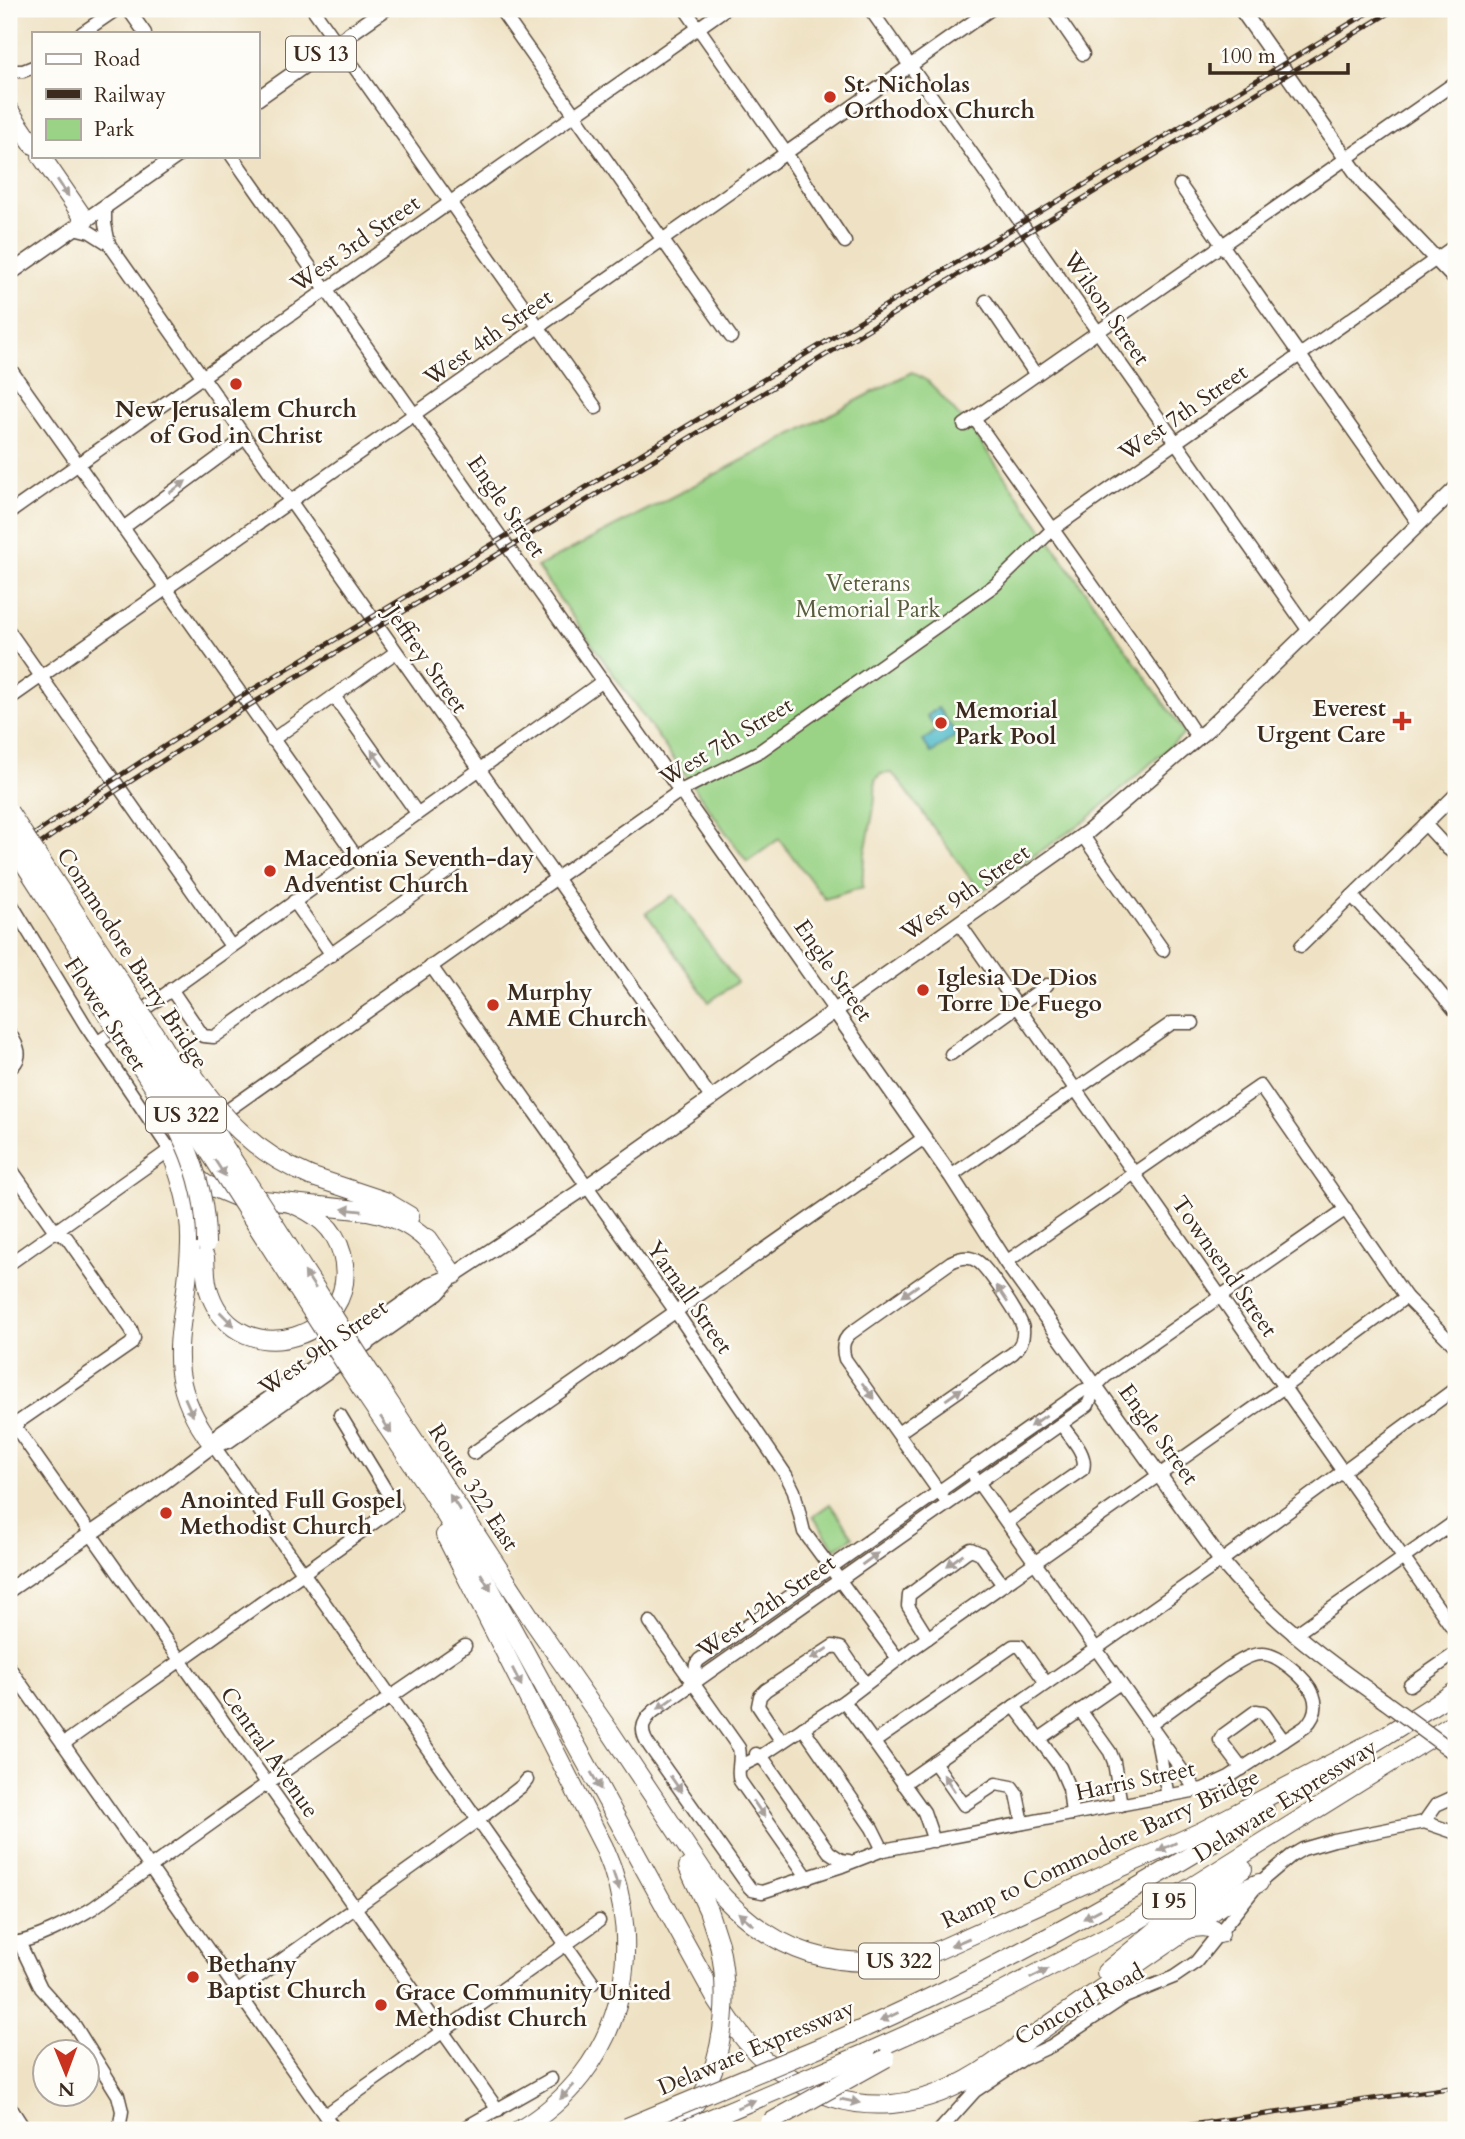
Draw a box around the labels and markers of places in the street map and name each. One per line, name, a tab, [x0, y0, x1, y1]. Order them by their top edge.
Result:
place label: St. Nicholas Orthodox Church	[844, 69, 1035, 126]
marker: St. Nicholas Orthodox Church	[822, 89, 838, 105]
marker: New Jerusalem Church of God in Christ	[228, 376, 244, 392]
place label: New Jerusalem Church of God in Christ	[115, 394, 357, 451]
place label: Everest Urgent Care	[1257, 693, 1386, 750]
place label: Memorial Park Pool	[955, 695, 1058, 752]
marker: Everest Urgent Care	[1392, 711, 1412, 731]
marker: Memorial Park Pool	[933, 715, 949, 731]
place label: Macedonia Seventh-day Adventist Church	[284, 843, 534, 900]
marker: Macedonia Seventh-day Adventist Church	[262, 863, 278, 879]
place label: Iglesia De Dios Torre De Fuego	[937, 962, 1102, 1019]
place label: Murphy AME Church	[507, 977, 647, 1034]
marker: Iglesia De Dios Torre De Fuego	[915, 982, 931, 998]
marker: Murphy AME Church	[485, 997, 501, 1013]
place label: Anointed Full Gospel Methodist Church	[180, 1485, 403, 1542]
marker: Anointed Full Gospel Methodist Church	[158, 1505, 174, 1521]
place label: Bethany Baptist Church	[207, 1949, 366, 2006]
marker: Bethany Baptist Church	[185, 1969, 201, 1985]
place label: Grace Community United Methodist Church	[395, 1977, 671, 2034]
marker: Grace Community United Methodist Church	[373, 1997, 389, 2013]

